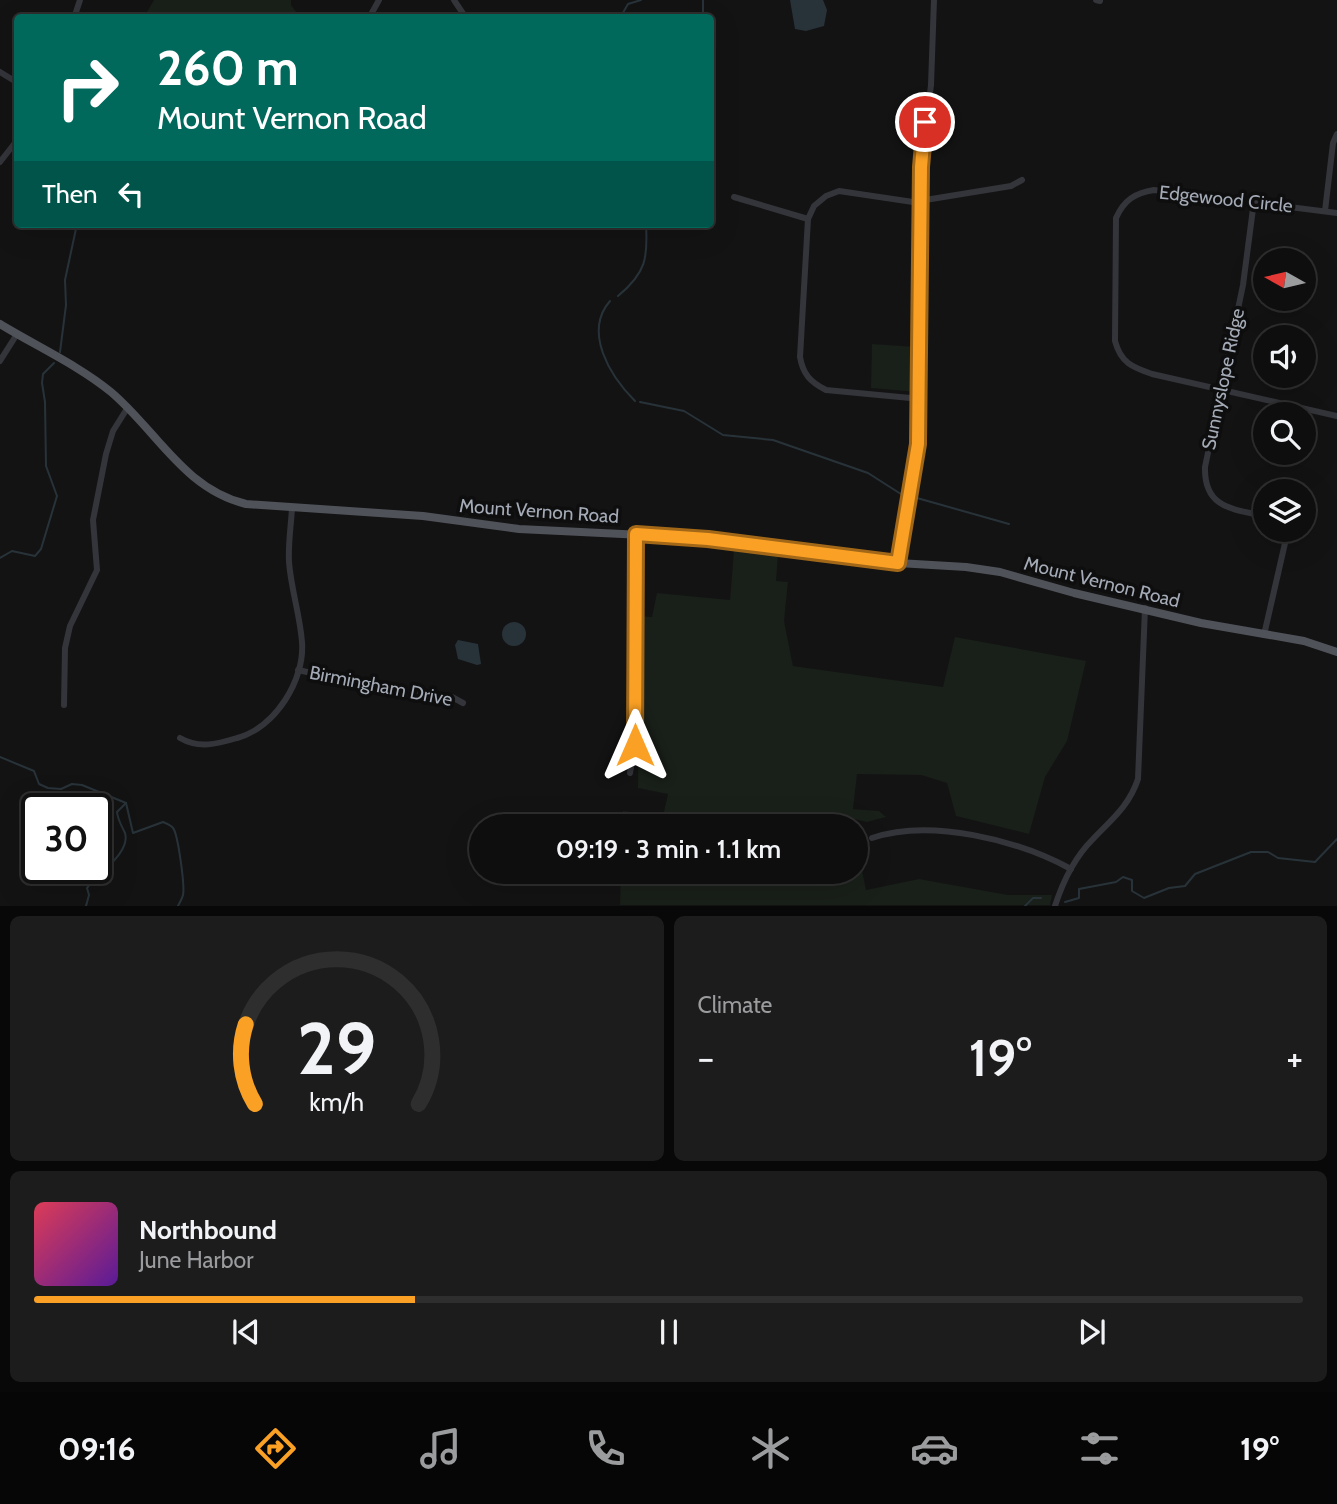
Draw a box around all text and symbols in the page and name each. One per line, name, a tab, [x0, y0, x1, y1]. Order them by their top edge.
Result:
text: 260 m	[157, 38, 299, 97]
icon: right	[42, 42, 133, 133]
pin	[895, 92, 955, 152]
text: Mount Vernon Road	[157, 98, 427, 137]
icon: arrive	[906, 103, 944, 141]
icon: left	[112, 175, 150, 213]
text: Then	[42, 178, 98, 210]
street label: Edgewood Circle	[1158, 181, 1294, 217]
north arrow	[1253, 248, 1316, 312]
map controls	[1253, 248, 1316, 542]
street label: Sunnyslope Ridge	[1197, 306, 1249, 452]
button: sound	[1253, 325, 1316, 388]
button: search	[1253, 402, 1316, 465]
button: layers	[1253, 479, 1316, 542]
street label: Mount Vernon Road	[458, 494, 620, 528]
street label: Mount Vernon Road	[1022, 551, 1182, 613]
street label: Birmingham Drive	[308, 661, 455, 711]
position arrow	[598, 708, 672, 782]
speed limit sign: 30	[21, 793, 112, 884]
text: 09:19 · 3 min · 1.1 km	[556, 833, 781, 865]
text: Climate	[698, 991, 772, 1019]
text: 29	[297, 1005, 376, 1093]
text: 19°	[969, 1026, 1032, 1089]
text: −	[698, 1034, 714, 1081]
text: +	[1286, 1034, 1303, 1081]
text: km/h	[309, 1087, 364, 1117]
text: Northbound	[139, 1214, 277, 1246]
text: June Harbor	[139, 1246, 253, 1274]
icon: previous	[227, 1313, 265, 1351]
icon: pause	[650, 1313, 688, 1351]
icon: next	[1073, 1313, 1111, 1351]
icon: directions	[251, 1424, 300, 1473]
icon: music	[416, 1424, 465, 1473]
icon: phone	[581, 1424, 630, 1473]
icon: climate	[746, 1424, 795, 1473]
icon: car	[910, 1424, 959, 1473]
icon: filters	[1075, 1424, 1124, 1473]
text: 09:16	[58, 1429, 135, 1468]
text: 19°	[1240, 1429, 1279, 1468]

